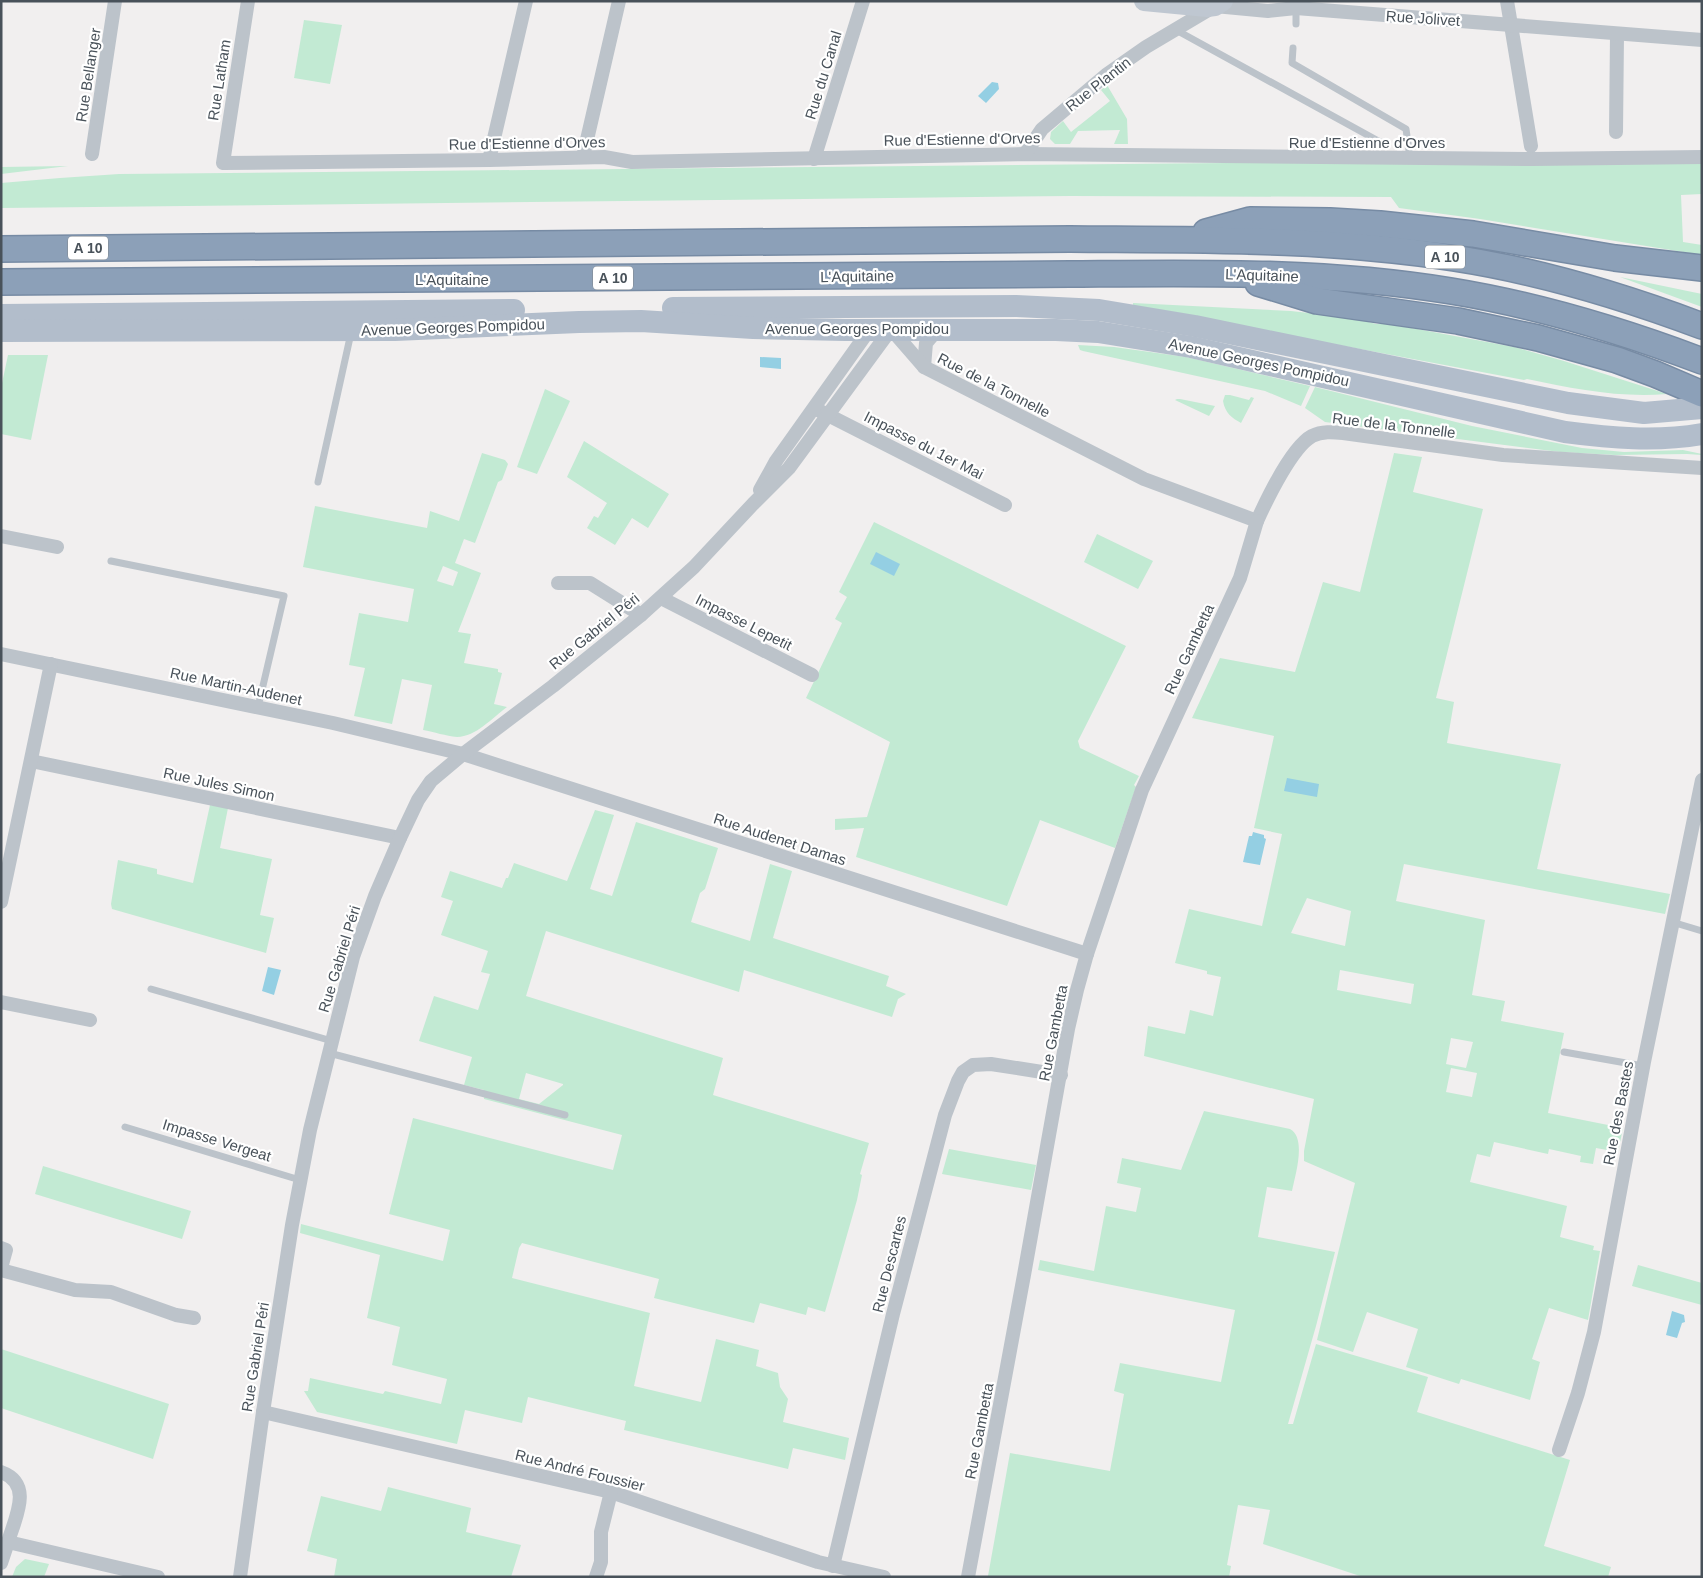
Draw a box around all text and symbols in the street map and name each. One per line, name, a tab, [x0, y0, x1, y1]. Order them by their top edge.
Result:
street label: Rue Jolivet	[1385, 7, 1461, 29]
street label: Rue Bellanger	[72, 27, 104, 123]
street label: Rue du Canal	[801, 29, 845, 121]
street label: Rue Latham	[204, 38, 234, 122]
street label: Rue Plantin	[1062, 53, 1134, 115]
street label: Rue d'Estienne d'Orves	[884, 129, 1040, 149]
street label: Rue d'Estienne d'Orves	[449, 133, 605, 153]
street label: Rue d'Estienne d'Orves	[1289, 134, 1445, 151]
road number: A 10	[68, 237, 108, 260]
road number: A 10	[1425, 246, 1465, 268]
street label: L'Aquitaine	[1225, 265, 1299, 285]
road number: A 10	[593, 266, 633, 290]
street label: L'Aquitaine	[820, 267, 894, 285]
street label: L'Aquitaine	[415, 271, 489, 288]
street label: Avenue Georges Pompidou	[361, 315, 545, 339]
street label: Avenue Georges Pompidou	[765, 320, 949, 337]
street label: Avenue Georges Pompidou	[1167, 335, 1351, 389]
street label: Rue de la Tonnelle	[935, 349, 1053, 421]
street label: Impasse du 1er Mai	[861, 408, 987, 482]
street label: Rue de la Tonnelle	[1331, 409, 1457, 441]
street label: Rue Gabriel Péri	[546, 590, 642, 672]
street label: Impasse Lepetit	[693, 590, 796, 654]
street label: Rue Gambetta	[1161, 601, 1218, 697]
street label: Rue Martin-Audenet	[169, 664, 304, 708]
street label: Rue Jules Simon	[162, 764, 276, 804]
street label: Rue Audenet Damas	[712, 810, 848, 868]
street label: Rue Gabriel Péri	[315, 903, 363, 1015]
street label: Rue Gambetta	[1035, 983, 1071, 1083]
street label: Rue des Bastes	[1600, 1059, 1636, 1167]
street label: Impasse Vergeat	[161, 1115, 274, 1165]
street label: Rue Descartes	[869, 1214, 909, 1314]
street label: Rue Gabriel Péri	[238, 1301, 272, 1413]
street label: Rue Gambetta	[961, 1381, 997, 1481]
street label: Rue André Foussier	[514, 1446, 646, 1494]

